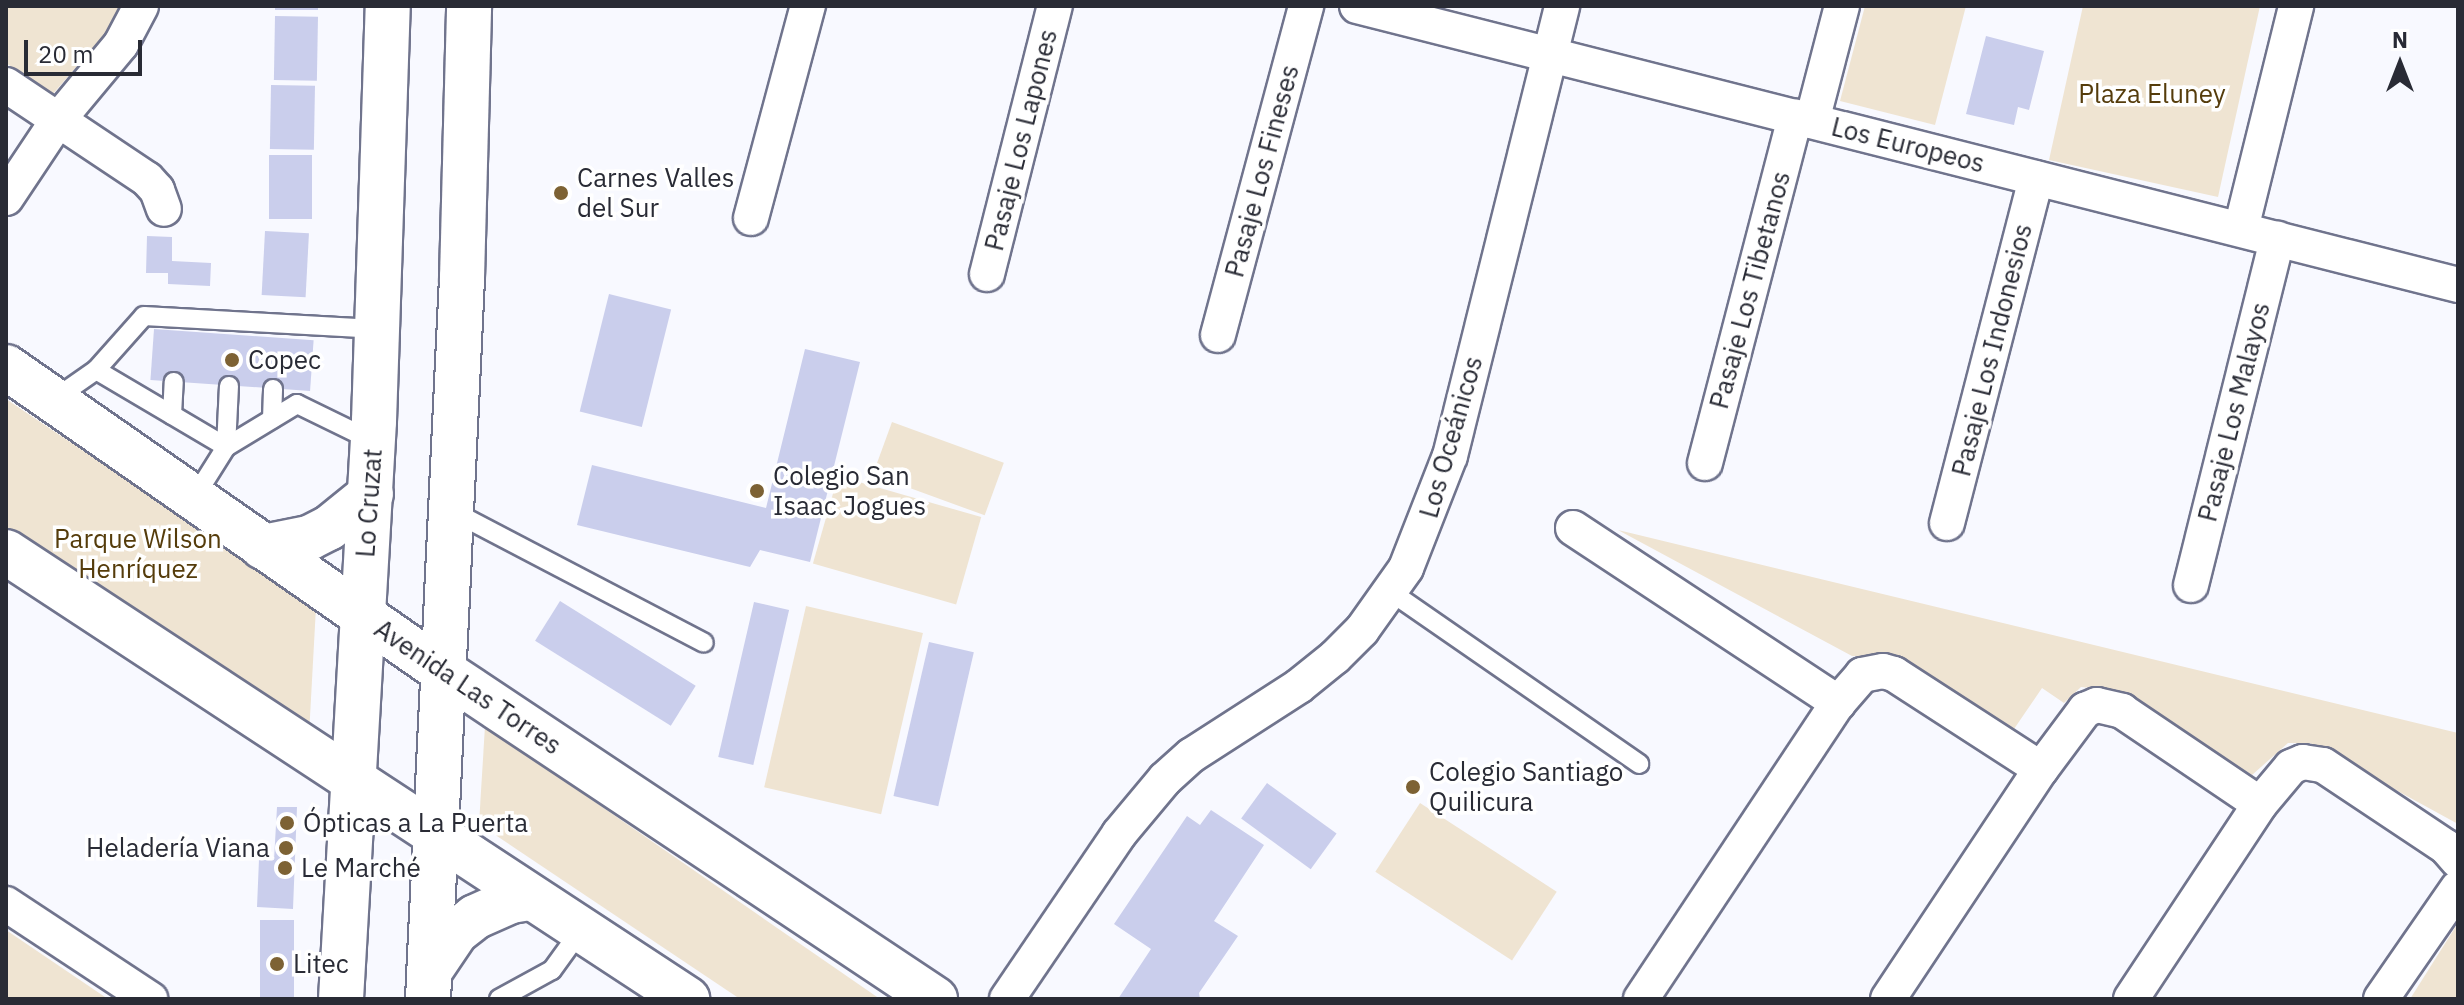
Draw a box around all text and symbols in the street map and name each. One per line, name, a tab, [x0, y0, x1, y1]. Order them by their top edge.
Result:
scale bar	[28, 24, 146, 74]
north arrow	[2360, 24, 2440, 104]
text: N	[2392, 25, 2408, 54]
street label: Pasaje Los Lapones	[978, 26, 1064, 254]
text: 20 m	[38, 38, 93, 70]
street label: Pasaje Los Fineses	[1219, 61, 1305, 281]
park label: Plaza Eluney	[2078, 78, 2226, 110]
street label: Los Europeos	[1828, 111, 1988, 179]
place label: Carnes Valles del Sur	[577, 162, 734, 224]
street label: Pasaje Los Tibetanos	[1703, 168, 1797, 412]
marker: Carnes Valles del Sur	[552, 184, 570, 202]
street label: Pasaje Los Indonesios	[1946, 220, 2038, 480]
street label: Pasaje Los Malayos	[2192, 299, 2276, 525]
place label: Copec	[248, 344, 321, 376]
marker: Copec	[223, 351, 241, 369]
street label: Los Oceánicos	[1413, 352, 1489, 522]
street label: Lo Cruzat	[350, 448, 388, 558]
place label: Colegio San Isaac Jogues	[773, 460, 926, 522]
marker: Colegio San Isaac Jogues	[748, 482, 766, 500]
park label: Parque Wilson Henríquez	[54, 523, 222, 584]
street label: Avenida Las Torres	[369, 613, 567, 761]
place label: Colegio Santiago Quilicura	[1429, 756, 1623, 818]
marker: Colegio Santiago Quilicura	[1404, 778, 1422, 796]
place label: Ópticas a La Puerta	[303, 807, 528, 839]
marker: Ópticas a La Puerta	[278, 814, 296, 832]
place label: Heladería Viana	[86, 832, 270, 864]
marker: Heladería Viana	[277, 839, 295, 857]
place label: Le Marché	[301, 852, 421, 884]
marker: Le Marché	[276, 859, 294, 877]
place label: Litec	[293, 948, 349, 980]
marker: Litec	[268, 955, 286, 973]

